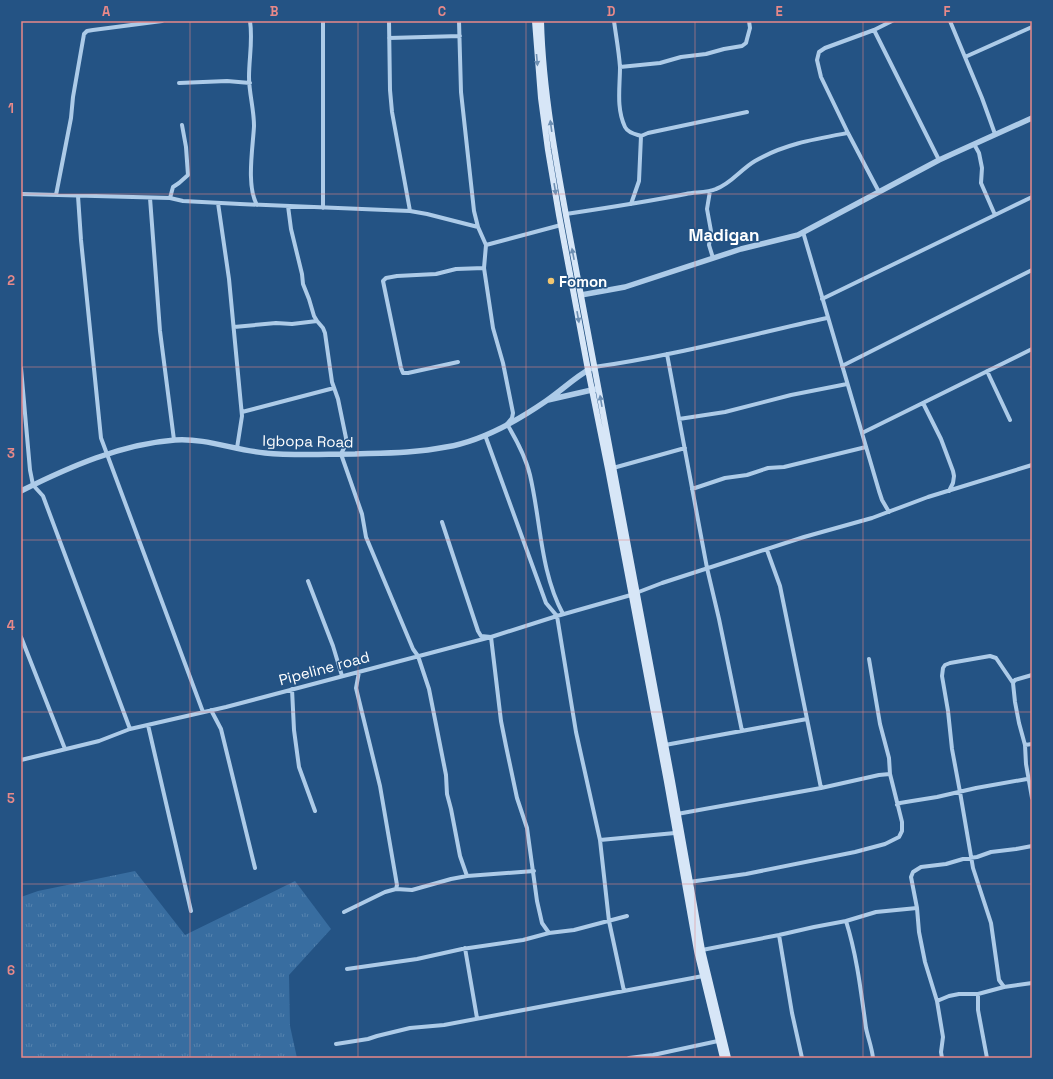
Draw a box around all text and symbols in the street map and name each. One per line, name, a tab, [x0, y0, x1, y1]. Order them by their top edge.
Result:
text: A	[102, 3, 111, 20]
text: B	[270, 3, 279, 20]
text: C	[438, 3, 446, 20]
text: D	[607, 3, 616, 20]
text: E	[775, 3, 783, 20]
text: F	[944, 3, 951, 20]
one-way arrow	[534, 54, 541, 66]
text: 1	[8, 100, 14, 117]
one-way arrow	[548, 120, 554, 132]
one-way arrow	[552, 183, 558, 195]
district label: Madigan	[688, 224, 760, 246]
one-way arrow	[570, 248, 576, 260]
text: 2	[7, 272, 15, 289]
place label: Fomon	[559, 272, 607, 291]
marker: Fomon	[546, 276, 556, 286]
one-way arrow	[575, 310, 581, 323]
one-way arrow	[598, 395, 604, 407]
street label: Igbopa Road	[262, 431, 354, 451]
text: 3	[7, 445, 15, 462]
text: 4	[7, 617, 15, 634]
street label: Pipeline road	[277, 647, 371, 689]
text: 5	[7, 790, 15, 807]
text: 6	[7, 962, 15, 979]

